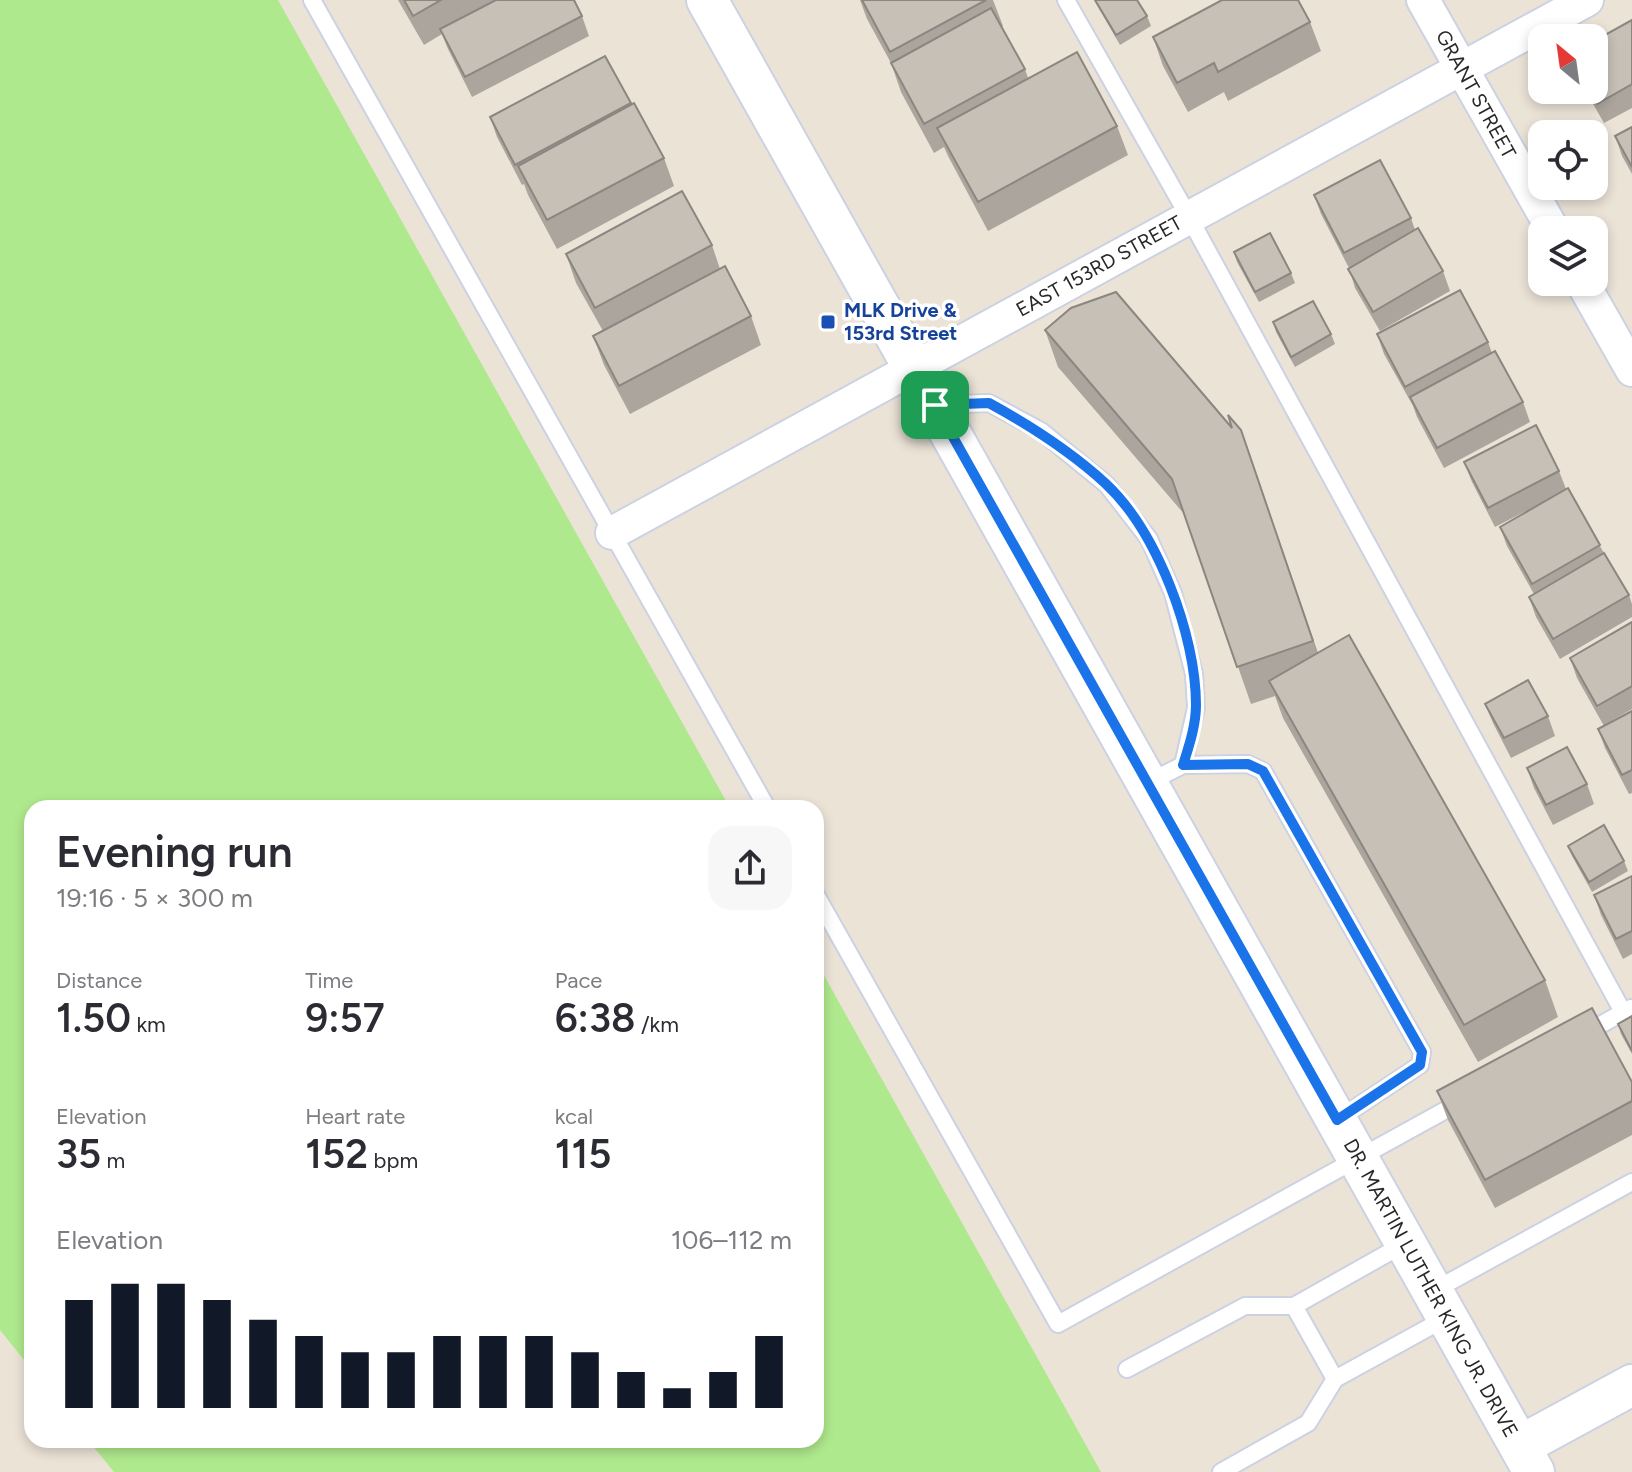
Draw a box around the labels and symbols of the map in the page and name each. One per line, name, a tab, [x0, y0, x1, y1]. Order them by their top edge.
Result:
north arrow	[1528, 24, 1608, 104]
street label: GRANT STREET	[1431, 26, 1521, 162]
street label: EAST 153RD STREET	[1012, 210, 1186, 322]
place label: MLK Drive & 153rd Street	[844, 298, 957, 345]
marker: MLK Drive & 153rd Street	[819, 313, 837, 331]
pin	[901, 371, 969, 439]
street label: DR. MARTIN LUTHER KING JR. DRIVE	[1339, 1135, 1523, 1441]

